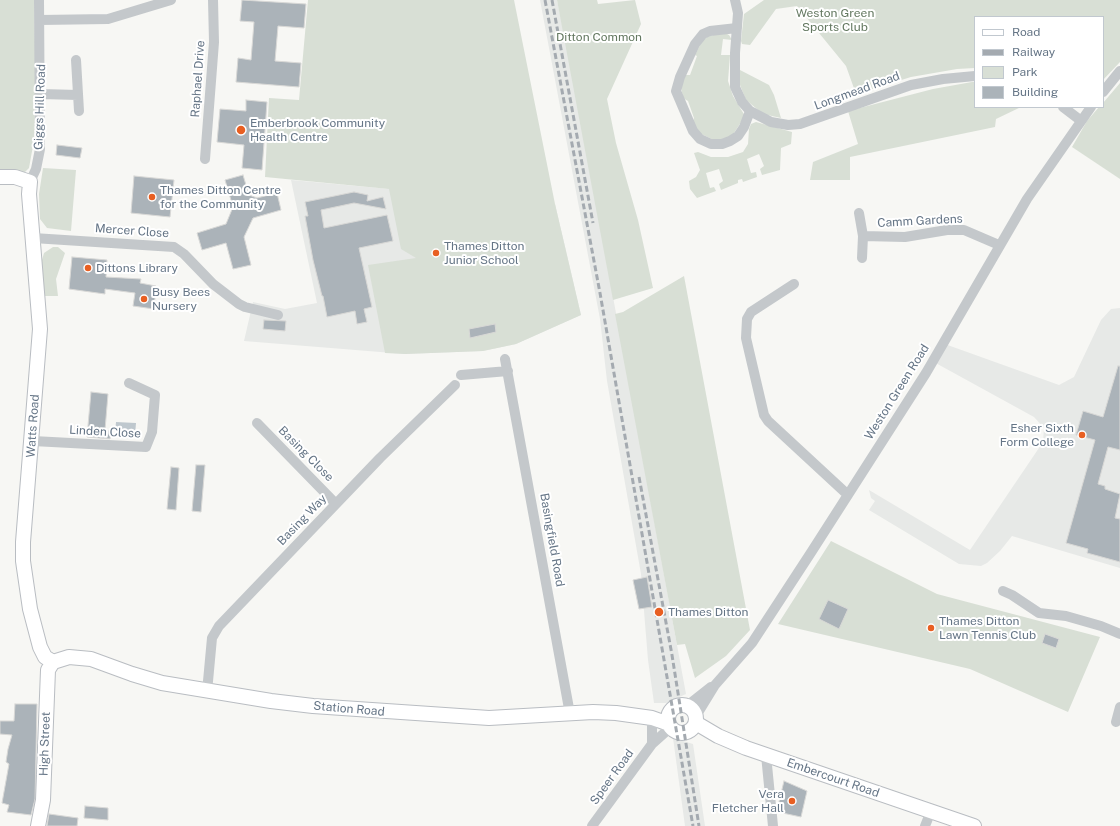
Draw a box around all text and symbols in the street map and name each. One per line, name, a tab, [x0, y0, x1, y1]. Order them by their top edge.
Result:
park label: Weston Green Sports Club	[796, 6, 874, 34]
legend	[974, 16, 1104, 108]
text: Road	[1012, 25, 1040, 39]
park label: Ditton Common	[556, 30, 642, 44]
street label: Raphael Drive	[188, 40, 208, 118]
text: Railway	[1012, 45, 1055, 59]
street label: Giggs Hill Road	[31, 64, 49, 150]
text: Park	[1012, 65, 1038, 79]
street label: Longmead Road	[812, 69, 902, 113]
text: Building	[1012, 85, 1058, 99]
place label: Emberbrook Community Health Centre	[250, 116, 385, 144]
marker: Emberbrook Community Health Centre	[235, 124, 247, 136]
place label: Thames Ditton Centre for the Community	[160, 183, 281, 211]
marker: Thames Ditton Centre for the Community	[147, 192, 157, 202]
street label: Camm Gardens	[877, 212, 963, 230]
street label: Mercer Close	[95, 221, 169, 241]
place label: Thames Ditton Junior School	[444, 239, 524, 267]
marker: Thames Ditton Junior School	[431, 248, 441, 258]
place label: Dittons Library	[96, 261, 178, 275]
marker: Dittons Library	[83, 263, 93, 273]
place label: Busy Bees Nursery	[152, 285, 210, 313]
marker: Busy Bees Nursery	[139, 294, 149, 304]
street label: Weston Green Road	[862, 342, 932, 442]
street label: Watts Road	[24, 394, 42, 458]
place label: Esher Sixth Form College	[1000, 421, 1074, 449]
street label: Linden Close	[69, 423, 141, 441]
street label: Basing Close	[275, 423, 337, 485]
marker: Esher Sixth Form College	[1077, 430, 1087, 440]
street label: Basing Way	[274, 492, 330, 548]
street label: Basingfield Road	[537, 492, 567, 588]
place label: Thames Ditton	[668, 605, 748, 619]
marker: Thames Ditton	[653, 606, 665, 618]
place label: Thames Ditton Lawn Tennis Club	[939, 614, 1036, 642]
marker: Thames Ditton Lawn Tennis Club	[926, 623, 936, 633]
street label: Station Road	[313, 699, 385, 719]
street label: High Street	[37, 712, 53, 776]
street label: Speer Road	[587, 747, 637, 807]
street label: Embercourt Road	[785, 755, 881, 801]
place label: Vera Fletcher Hall	[712, 787, 784, 815]
marker: Vera Fletcher Hall	[787, 796, 797, 806]

